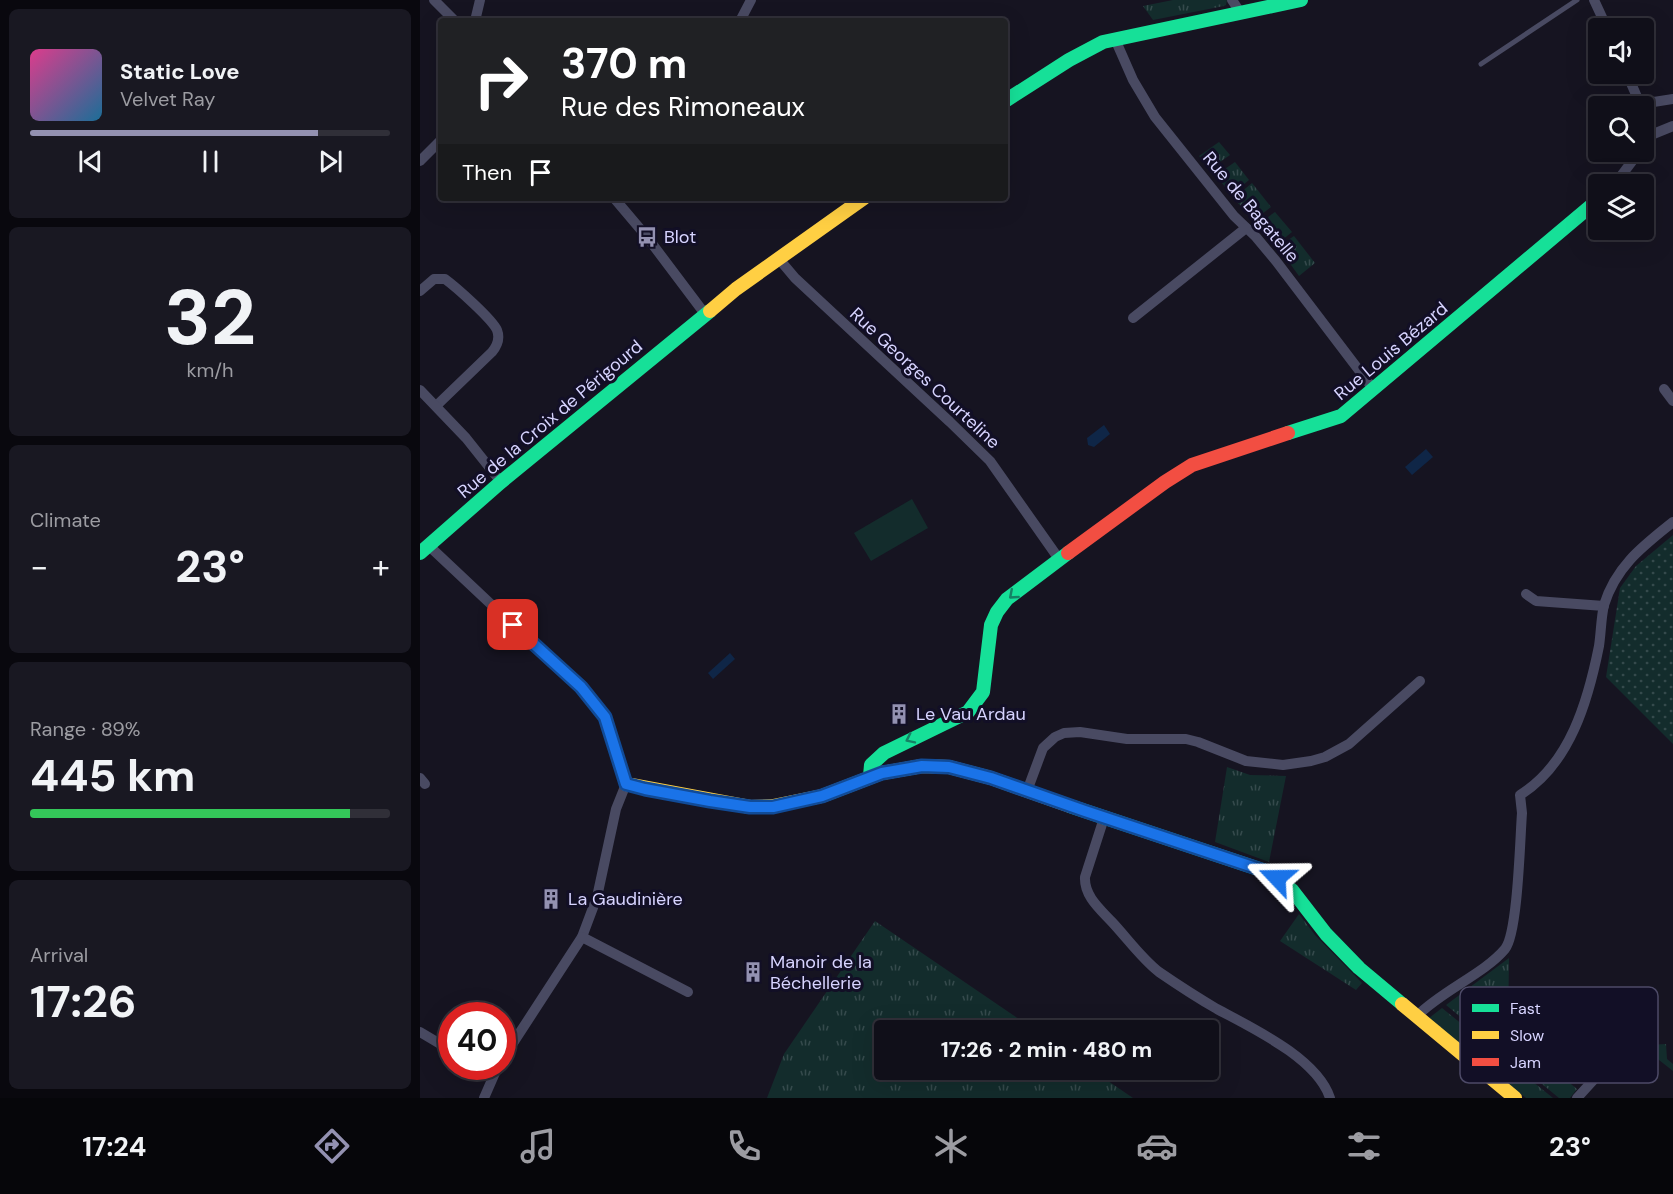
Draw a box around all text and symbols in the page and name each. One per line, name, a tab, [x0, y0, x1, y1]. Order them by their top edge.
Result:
map controls	[1588, 18, 1654, 240]
button: sound	[1588, 18, 1654, 84]
text: 370 m	[561, 36, 687, 91]
icon: right	[462, 42, 540, 120]
text: Static Love	[120, 57, 240, 86]
text: Velvet Ray	[120, 86, 215, 112]
text: Rue des Rimoneaux	[561, 89, 805, 124]
button: search	[1588, 96, 1654, 162]
icon: previous	[74, 145, 107, 178]
icon: pause	[194, 145, 227, 178]
icon: next	[314, 145, 347, 178]
street label: Rue de Bagatelle	[1198, 146, 1304, 268]
icon: arrive	[524, 156, 557, 189]
text: Then	[462, 158, 512, 187]
button: layers	[1588, 174, 1654, 240]
bus stop icon: Blot	[635, 225, 659, 249]
place label: Blot	[664, 225, 696, 249]
text: 32	[164, 267, 256, 368]
street label: Rue Louis Bézard	[1329, 296, 1453, 406]
street label: Rue Georges Courteline	[845, 302, 1005, 454]
street label: Rue de la Croix de Périgourd	[452, 334, 648, 504]
text: km/h	[186, 357, 234, 383]
text: Climate	[30, 507, 101, 533]
text: 23°	[175, 537, 245, 596]
text: −	[30, 545, 48, 588]
text: +	[372, 545, 390, 588]
one-way arrow	[1009, 587, 1020, 598]
pin	[487, 599, 538, 650]
icon: arrive	[496, 608, 529, 641]
building icon: Le Vau Ardau	[887, 702, 911, 726]
place label: Le Vau Ardau	[916, 702, 1026, 726]
text: Range · 89%	[30, 716, 141, 742]
one-way arrow	[906, 732, 917, 744]
text: 445 km	[30, 746, 195, 805]
position arrow	[1245, 846, 1309, 910]
building icon: La Gaudinière	[539, 887, 563, 911]
place label: La Gaudinière	[568, 887, 683, 911]
text: Arrival	[30, 942, 88, 968]
place label: Manoir de la Béchellerie	[770, 950, 872, 995]
building icon: Manoir de la Béchellerie	[741, 960, 765, 984]
text: 17:26	[30, 972, 136, 1031]
legend	[1460, 987, 1658, 1083]
text: Fast	[1510, 998, 1541, 1019]
speed limit sign: 40	[438, 1002, 516, 1080]
text: Slow	[1510, 1025, 1544, 1046]
text: 17:26 · 2 min · 480 m	[941, 1035, 1152, 1064]
text: Jam	[1510, 1052, 1541, 1073]
icon: directions	[311, 1125, 353, 1167]
icon: music	[517, 1125, 559, 1167]
icon: phone	[723, 1125, 765, 1167]
icon: climate	[930, 1125, 972, 1167]
icon: car	[1136, 1125, 1178, 1167]
icon: filters	[1343, 1125, 1385, 1167]
text: 17:24	[82, 1129, 146, 1164]
text: 23°	[1549, 1129, 1591, 1164]

